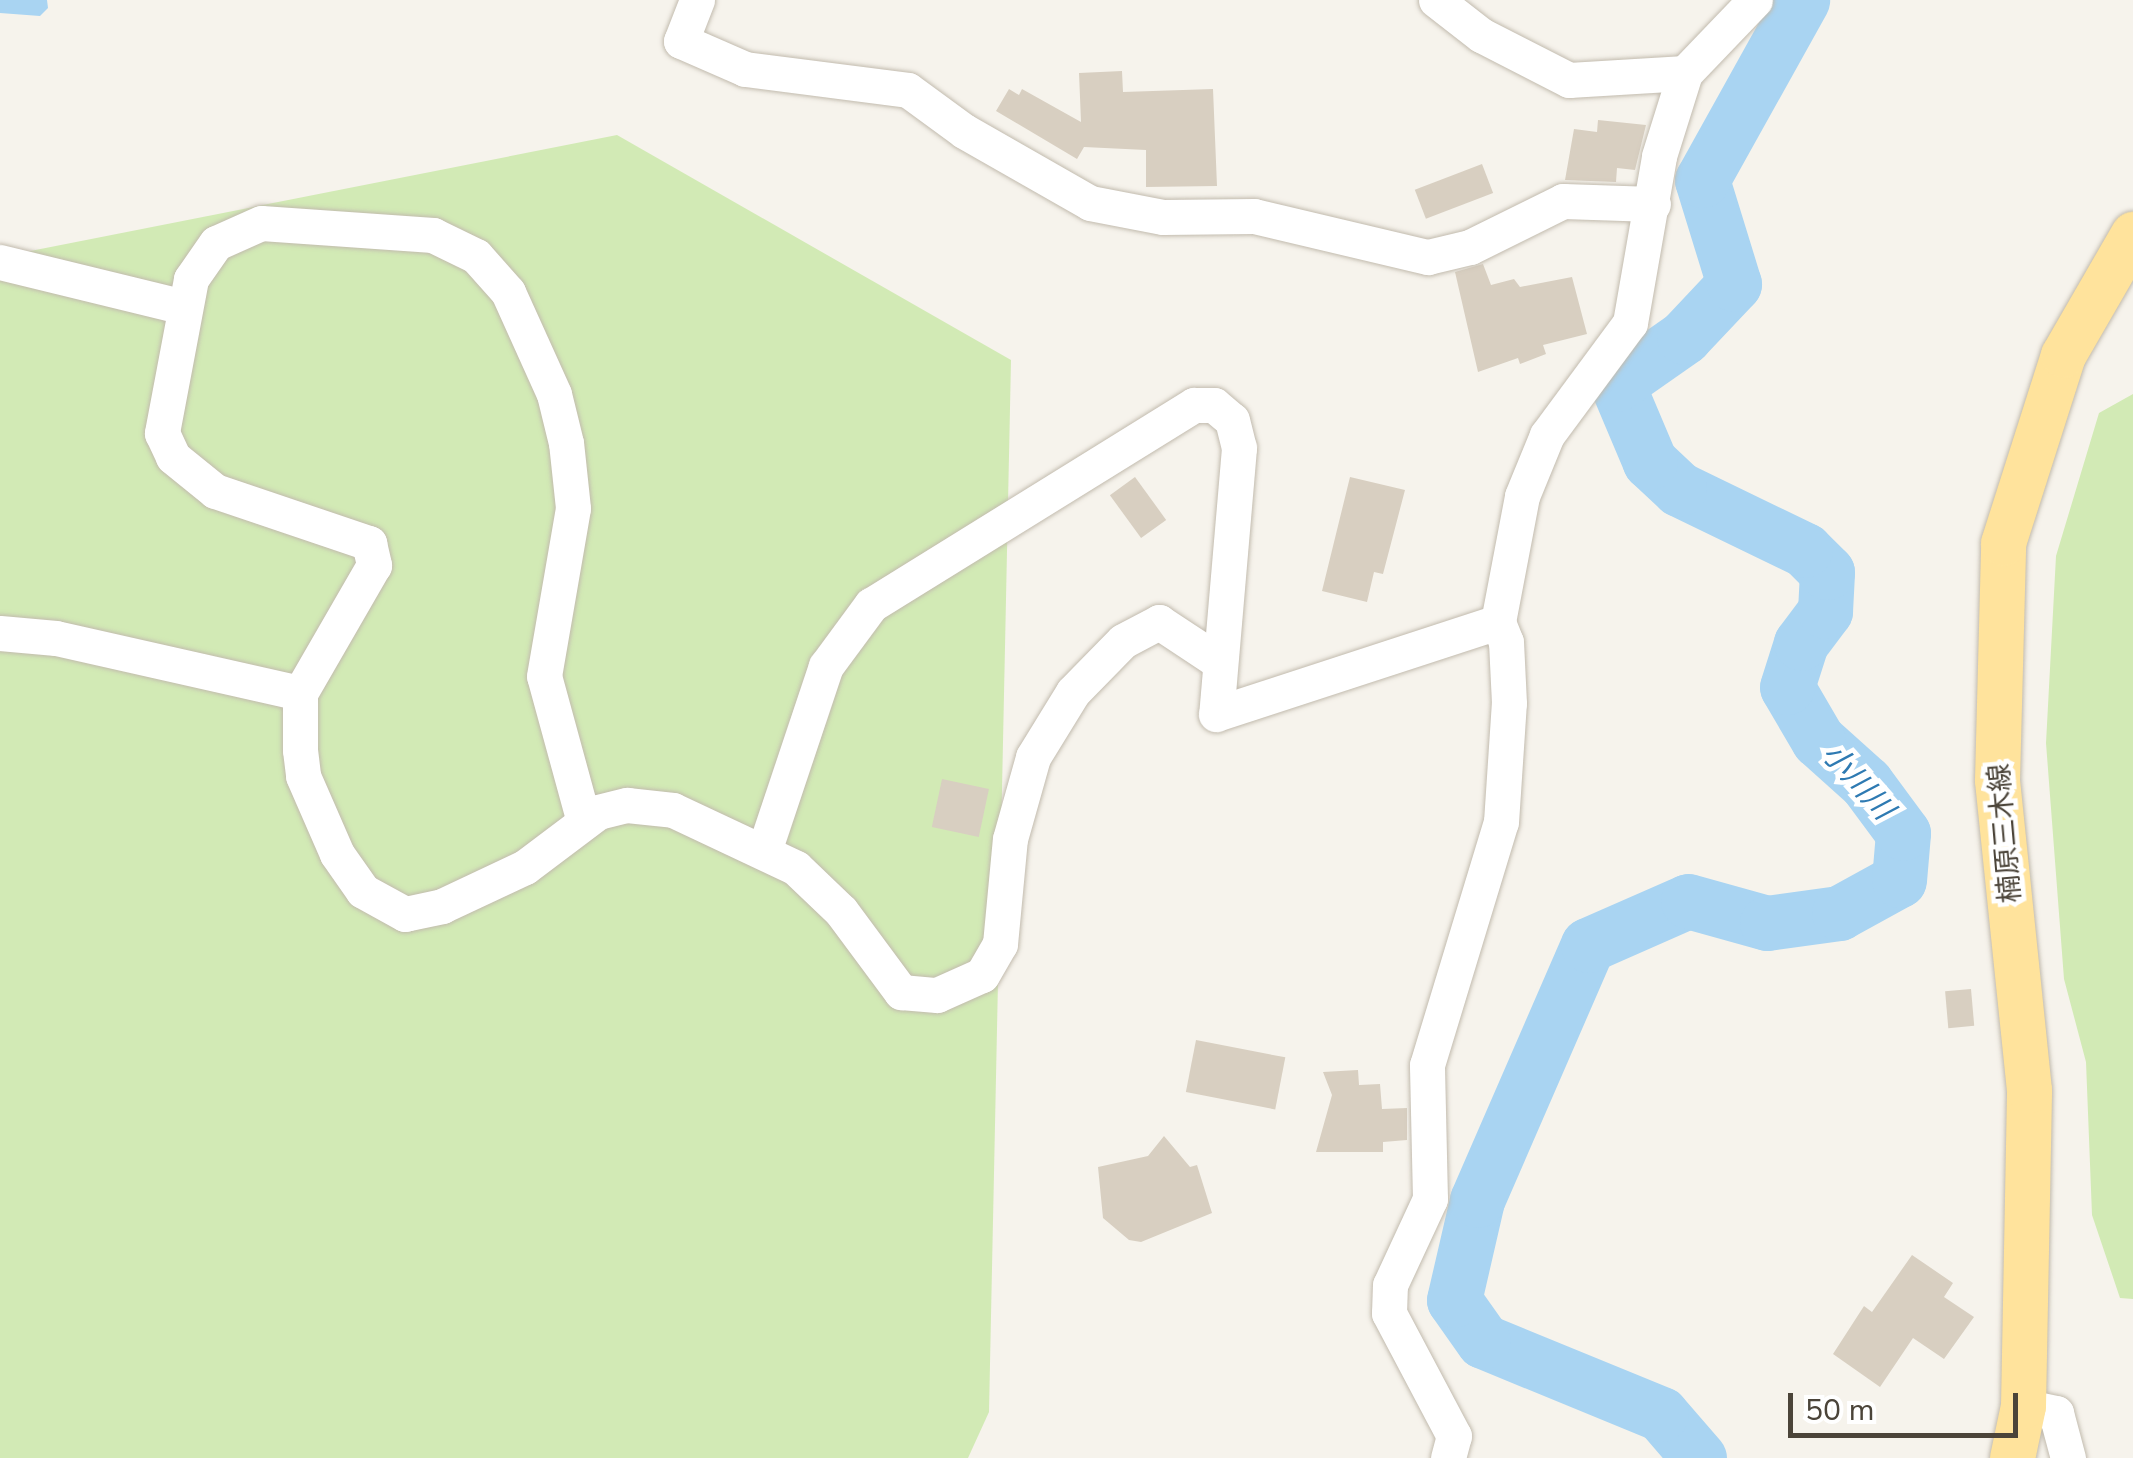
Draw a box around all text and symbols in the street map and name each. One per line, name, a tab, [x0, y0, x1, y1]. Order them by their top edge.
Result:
water label: 小川川	[1814, 737, 1900, 827]
street label: 楠原三木線	[1982, 762, 2028, 904]
scale bar	[1793, 1373, 2023, 1435]
text: 50 m	[1805, 1390, 1874, 1431]

